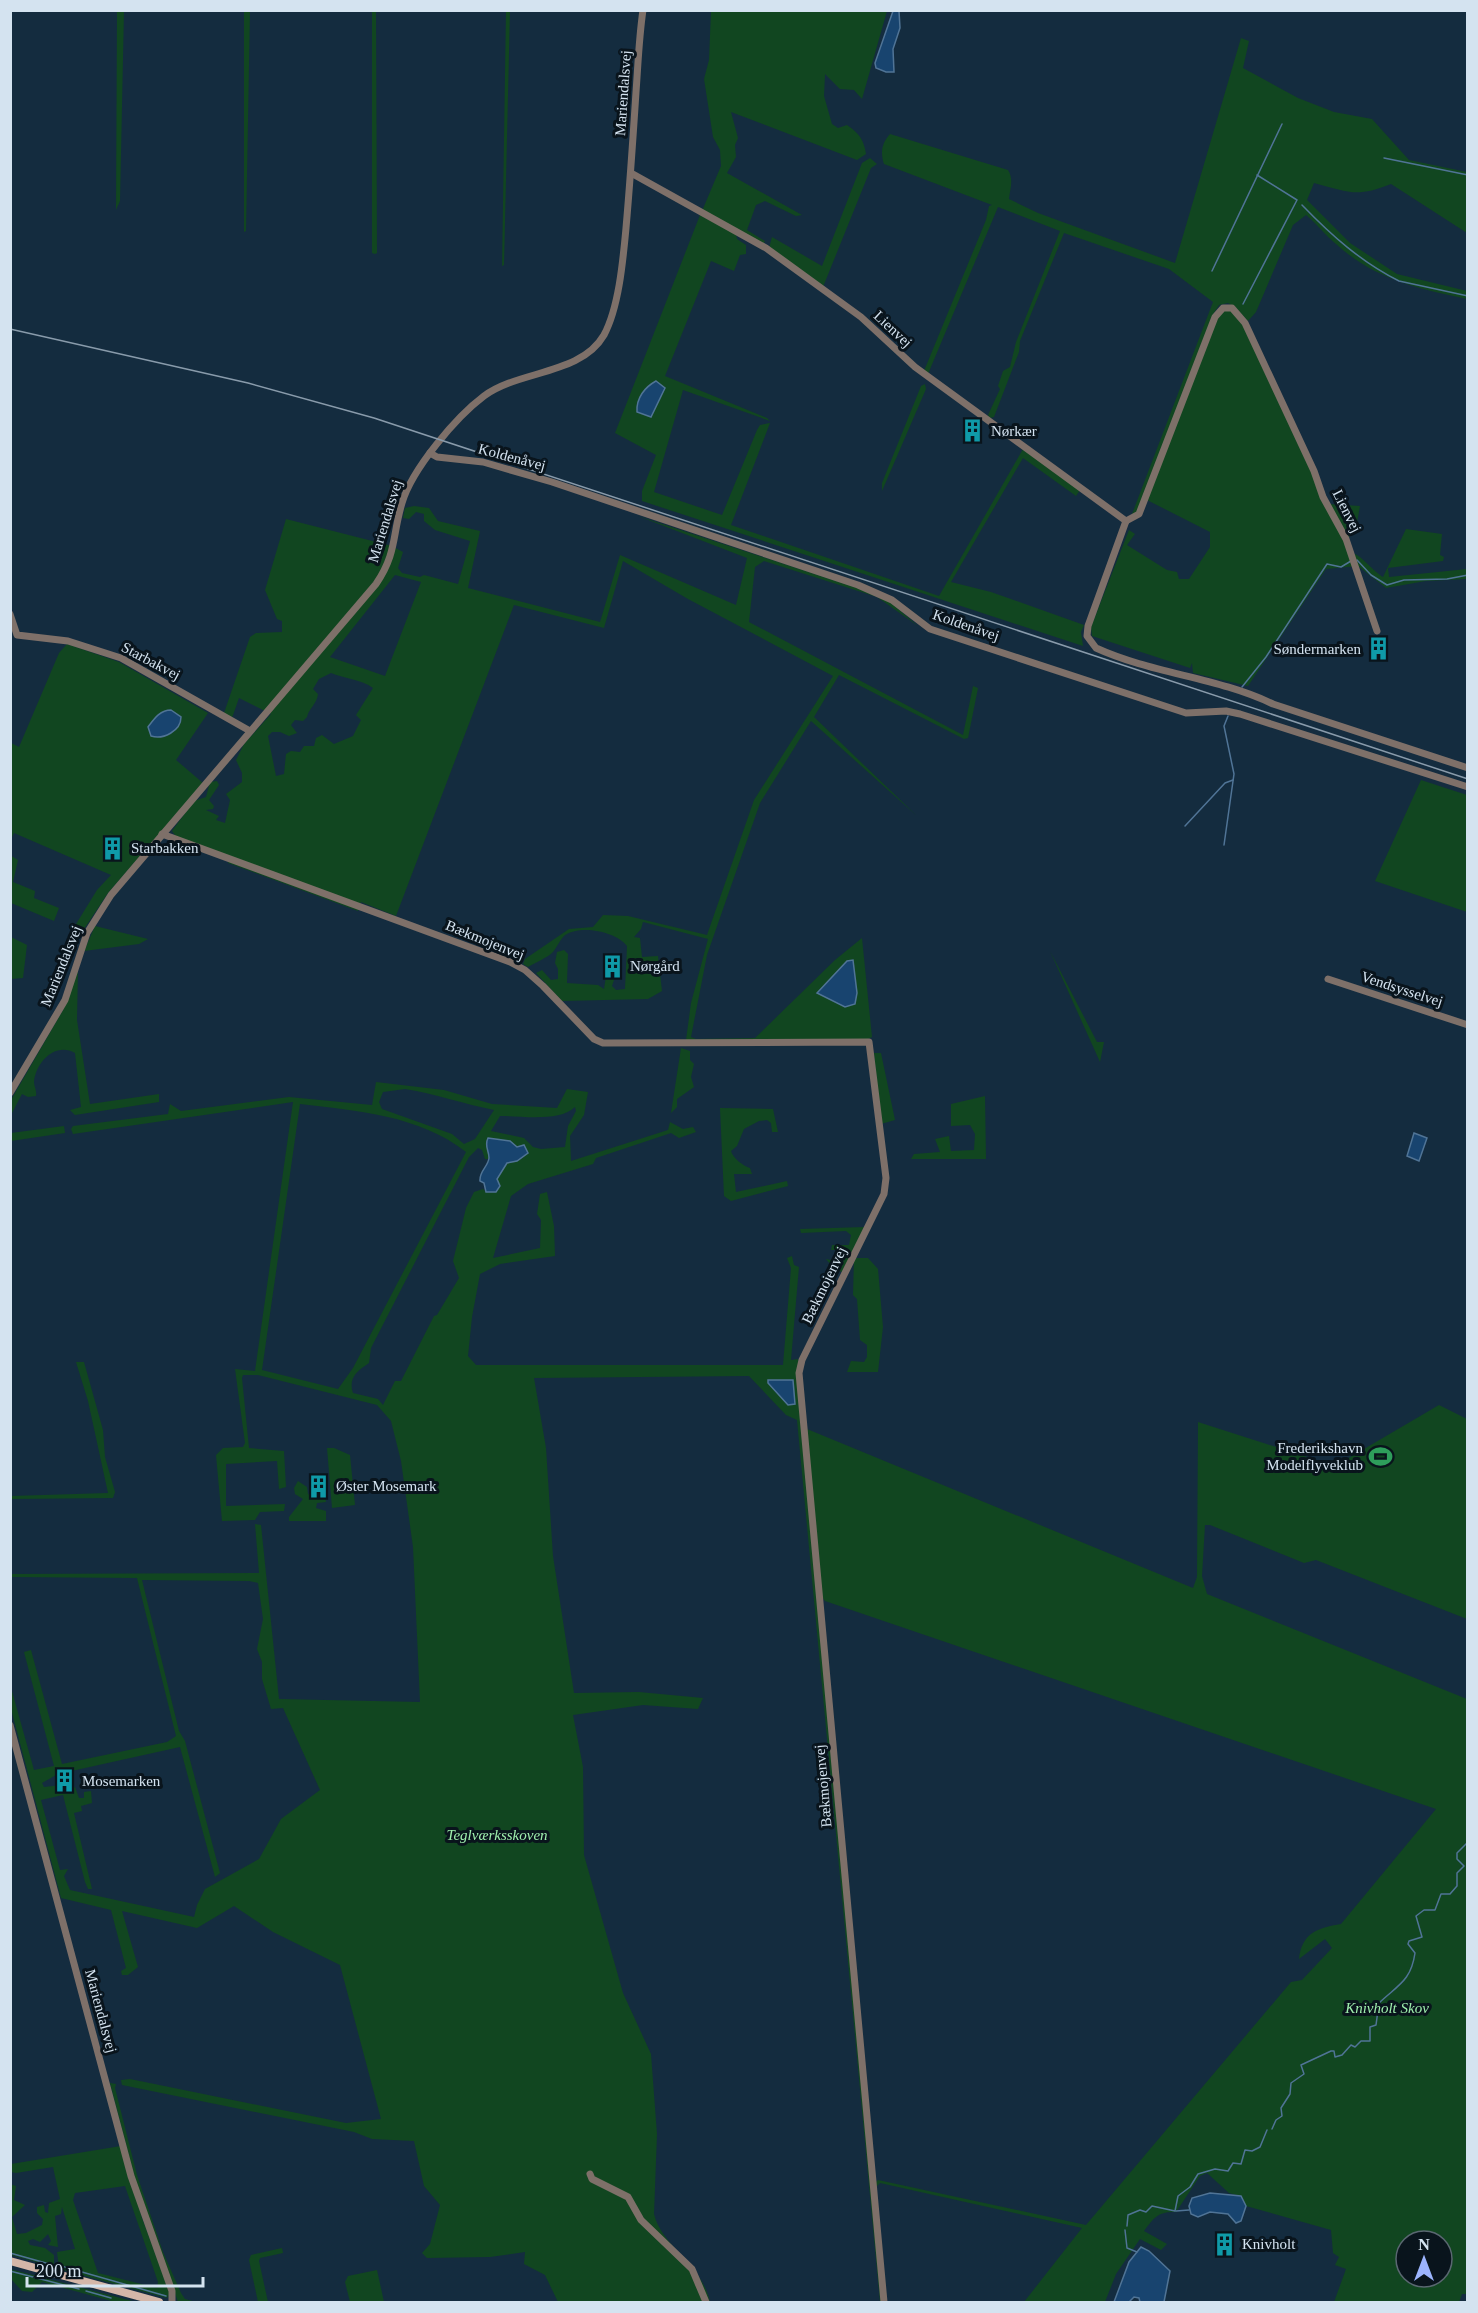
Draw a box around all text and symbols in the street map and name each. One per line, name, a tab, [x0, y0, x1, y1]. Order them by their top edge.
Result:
street label: Mariendalsvej	[612, 50, 634, 136]
street label: Lienvej	[871, 308, 915, 350]
building icon: Nørkær	[960, 418, 986, 444]
place label: Nørkær	[991, 423, 1037, 439]
street label: Koldenåvej	[477, 440, 547, 474]
street label: Mariendalsvej	[365, 478, 405, 564]
street label: Lienvej	[1329, 487, 1365, 535]
street label: Koldenåvej	[931, 606, 1001, 644]
building icon: Søndermarken	[1366, 636, 1392, 662]
street label: Starbakvej	[119, 639, 183, 683]
place label: Søndermarken	[1274, 641, 1361, 657]
building icon: Starbakken	[100, 835, 126, 861]
place label: Starbakken	[131, 840, 199, 856]
street label: Bækmojenvej	[443, 917, 527, 963]
street label: Mariendalsvej	[38, 923, 84, 1009]
building icon: Nørgård	[599, 953, 625, 979]
place label: Nørgård	[630, 958, 680, 974]
street label: Vendsysselvej	[1359, 968, 1445, 1010]
street label: Bækmojenvej	[799, 1244, 849, 1326]
place label: Frederikshavn Modelflyveklub	[1266, 1440, 1363, 1473]
sports icon: Frederikshavn Modelflyveklub	[1368, 1444, 1394, 1470]
building icon: Øster Mosemark	[305, 1473, 331, 1499]
place label: Øster Mosemark	[336, 1478, 437, 1494]
street label: Bækmojenvej	[811, 1744, 835, 1828]
building icon: Mosemarken	[51, 1768, 77, 1794]
place label: Mosemarken	[82, 1773, 161, 1789]
park label: Teglværksskoven	[446, 1827, 548, 1843]
street label: Mariendalsvej	[82, 1967, 120, 2055]
park label: Knivholt Skov	[1344, 2000, 1429, 2016]
north arrow	[1394, 2229, 1454, 2289]
building icon: Knivholt	[1211, 2231, 1237, 2257]
place label: Knivholt	[1242, 2236, 1296, 2252]
text: N	[1418, 2236, 1430, 2253]
scale bar	[27, 2250, 202, 2288]
text: 200 m	[36, 2261, 82, 2281]

